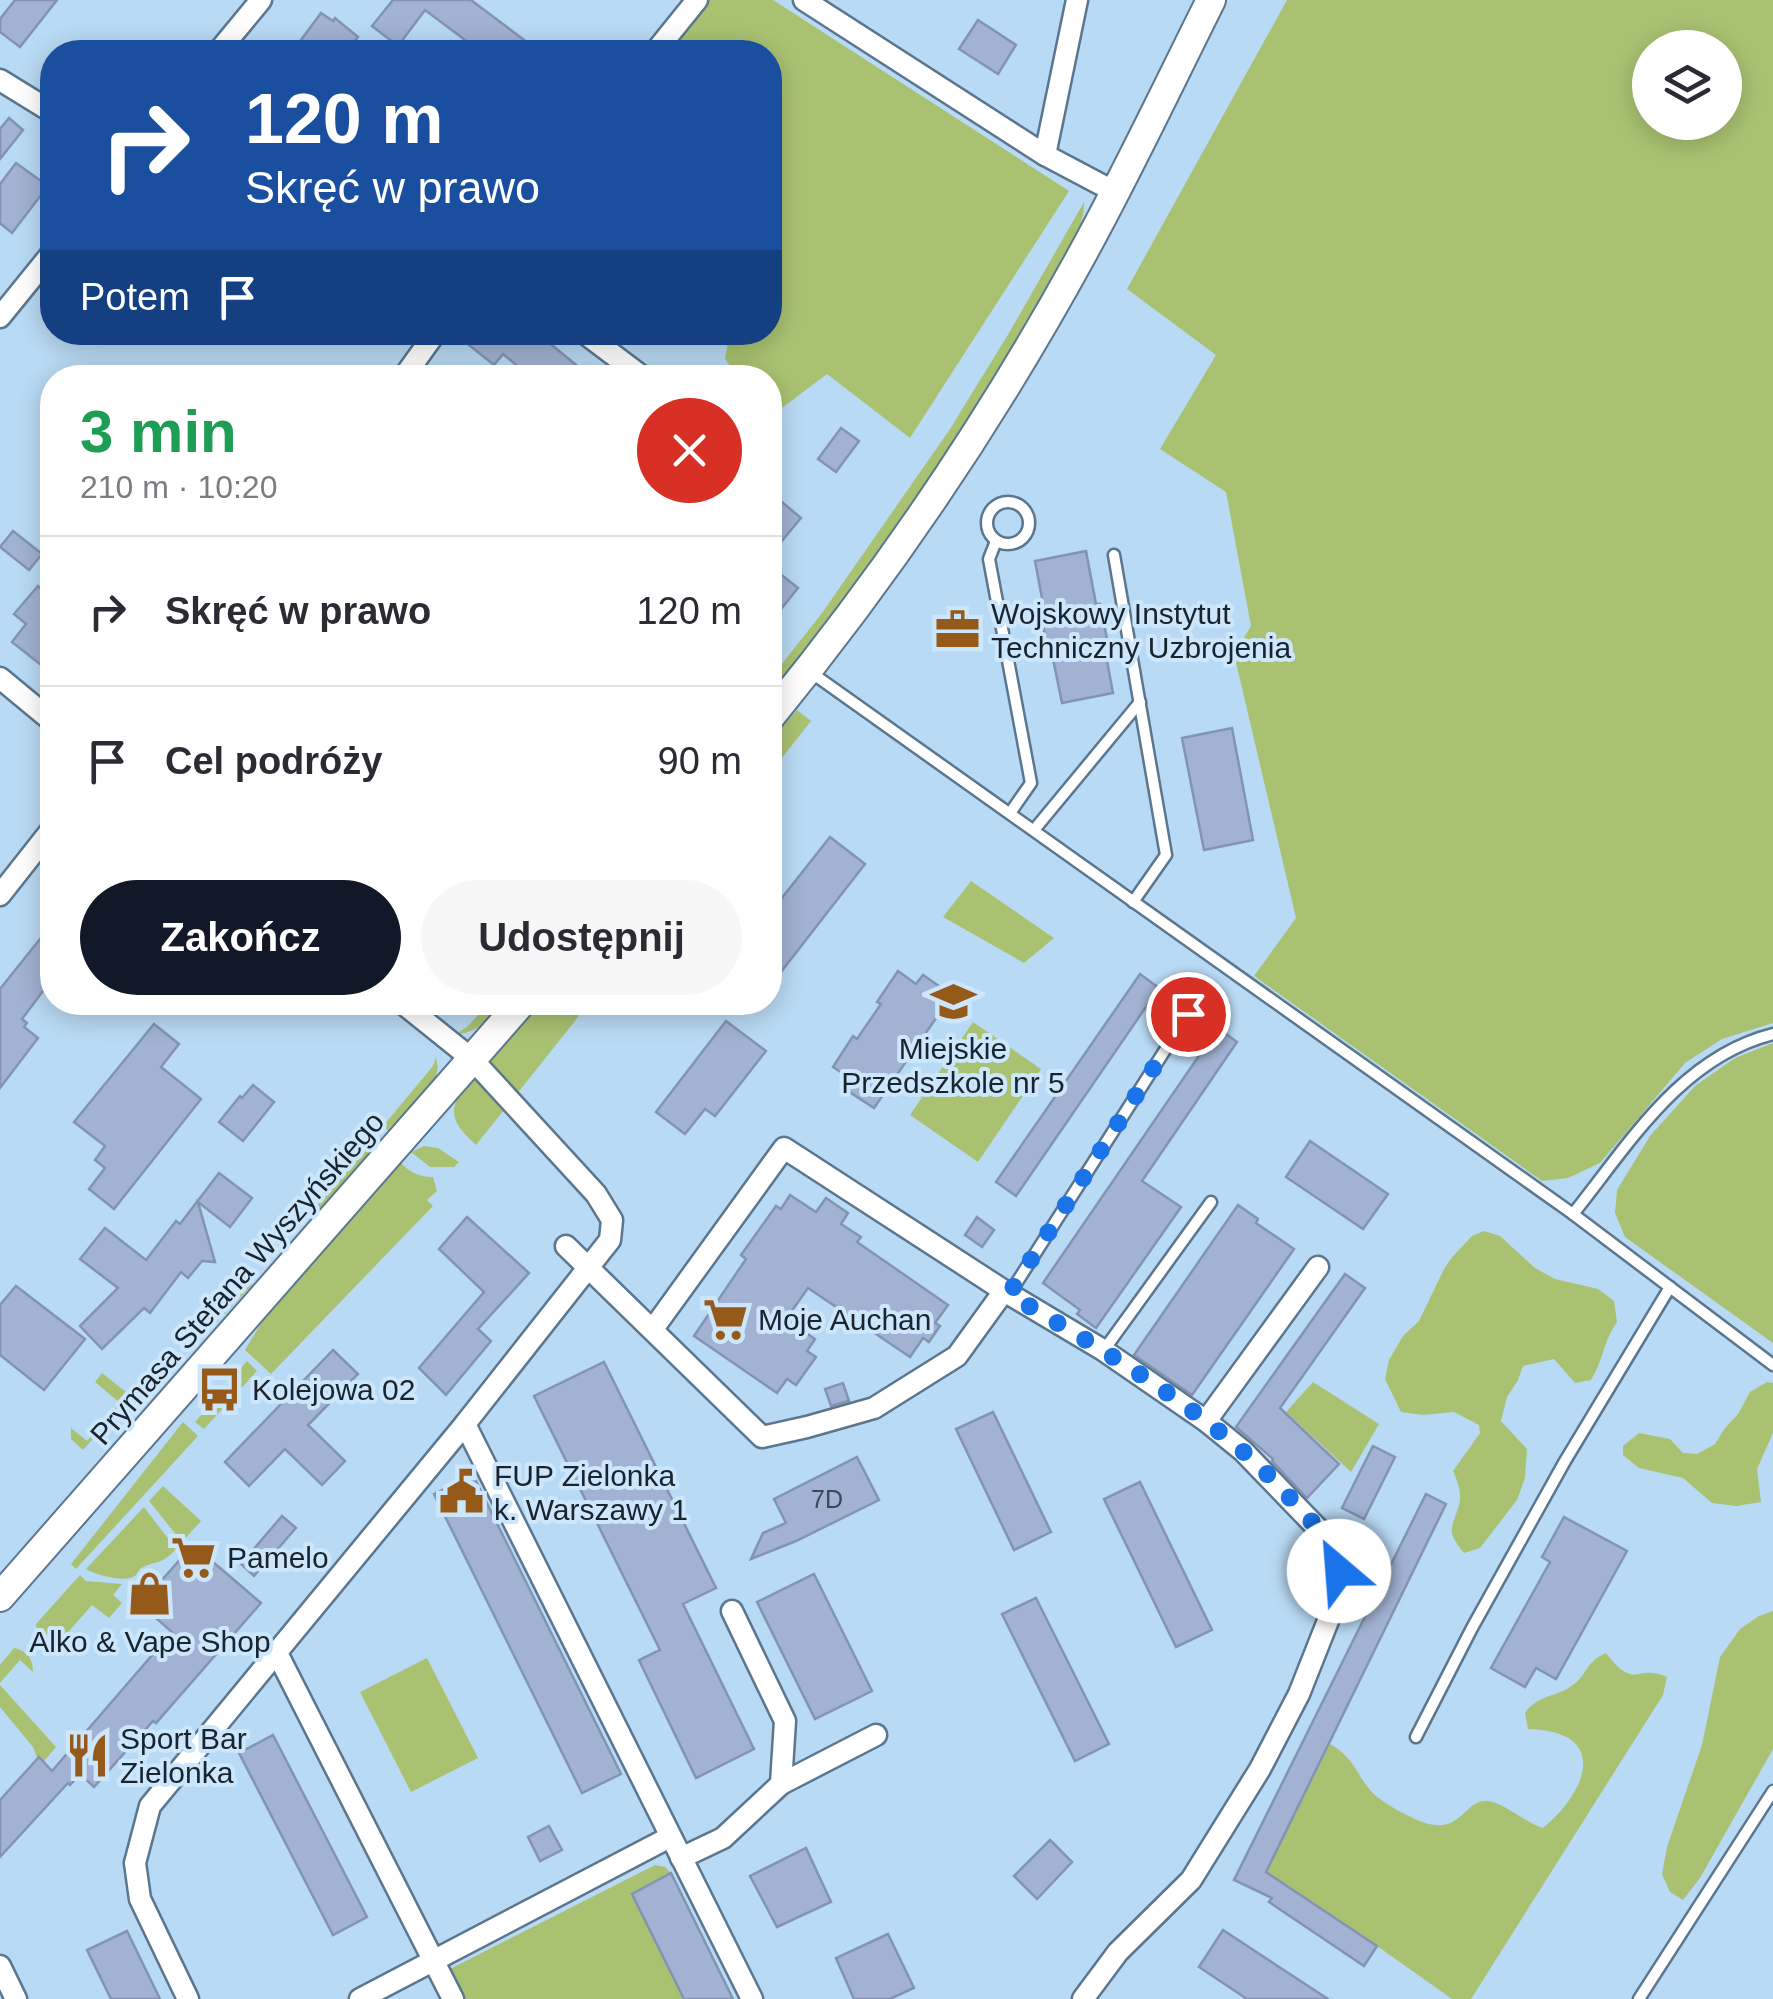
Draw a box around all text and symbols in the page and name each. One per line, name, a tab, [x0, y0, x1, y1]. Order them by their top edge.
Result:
map controls	[1632, 30, 1742, 140]
button: layers	[1632, 30, 1742, 140]
icon: right	[80, 80, 210, 210]
text: 120 m	[245, 80, 443, 158]
text: Skręć w prawo	[245, 162, 540, 213]
icon: arrive	[210, 270, 265, 325]
text: Potem	[80, 276, 190, 318]
text: 3 min	[80, 398, 237, 465]
button: close	[637, 398, 742, 503]
text: 210 m · 10:20	[80, 469, 277, 505]
icon: right	[80, 584, 135, 639]
text: Skręć w prawo	[165, 590, 431, 632]
text: 120 m	[636, 590, 742, 632]
place label: Wojskowy Instytut Techniczny Uzbrojenia	[991, 597, 1291, 664]
office icon: Wojskowy Instytut Techniczny Uzbrojenia	[934, 606, 982, 654]
icon: arrive	[80, 734, 135, 789]
text: Cel podróży	[165, 740, 382, 782]
text: 90 m	[658, 740, 742, 782]
button: Zakończ	[80, 880, 401, 995]
button: Udostępnij	[421, 880, 742, 995]
pin	[1146, 972, 1231, 1057]
school or university icon: Miejskie Przedszkole nr 5	[929, 977, 977, 1025]
icon: arrive	[1161, 987, 1216, 1042]
place label: Miejskie Przedszkole nr 5	[841, 1032, 1065, 1099]
street label: Prymasa Stefana Wyszyńskiego	[84, 1105, 390, 1451]
supermarket icon: Moje Auchan	[701, 1295, 749, 1343]
place label: Moje Auchan	[758, 1303, 931, 1336]
bus stop icon: Kolejowa 02	[195, 1365, 243, 1413]
place label: Kolejowa 02	[252, 1373, 415, 1406]
place label: FUP Zielonka k. Warszawy 1	[494, 1459, 688, 1526]
public building icon: FUP Zielonka k. Warszawy 1	[437, 1468, 485, 1516]
house number: 7D	[811, 1485, 843, 1513]
position arrow	[1287, 1519, 1391, 1623]
supermarket icon: Pamelo	[170, 1533, 218, 1581]
place label: Pamelo	[227, 1541, 329, 1574]
shop icon: Alko & Vape Shop	[126, 1570, 174, 1618]
place label: Alko & Vape Shop	[29, 1625, 271, 1658]
place label: Sport Bar Zielonka	[120, 1722, 247, 1789]
restaurant icon: Sport Bar Zielonka	[63, 1731, 111, 1779]

